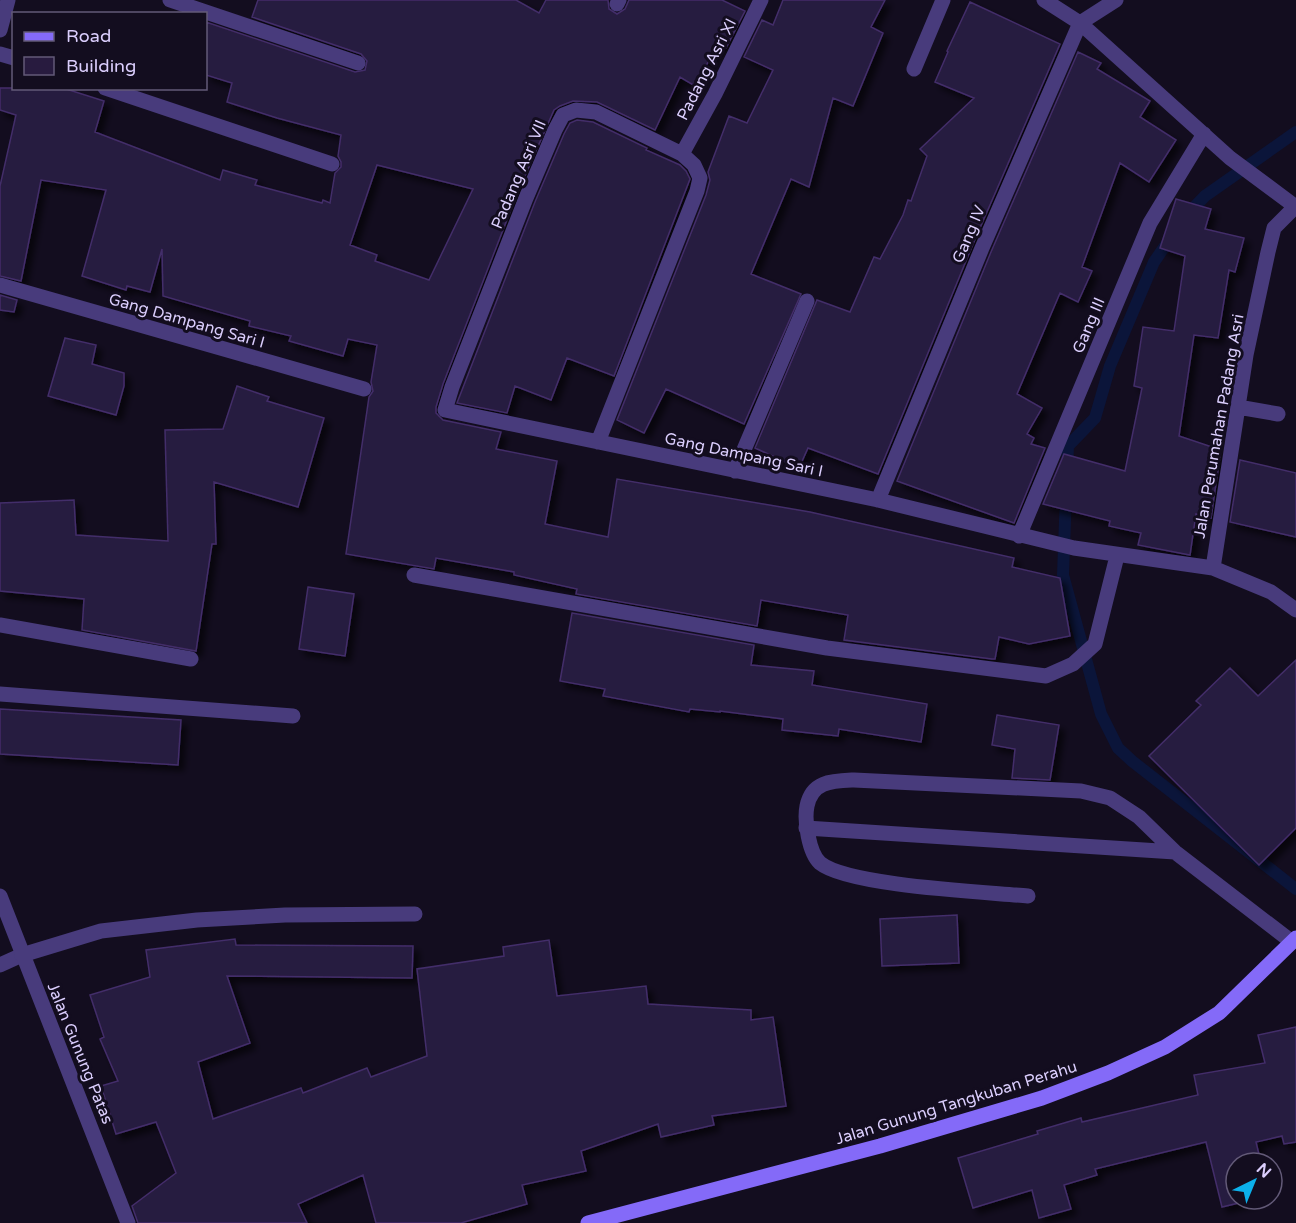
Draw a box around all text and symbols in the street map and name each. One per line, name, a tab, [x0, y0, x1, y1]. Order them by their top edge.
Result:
legend	[12, 12, 207, 90]
street label: Padang Asri XI	[673, 15, 741, 124]
text: Road	[66, 25, 111, 47]
text: Building	[66, 55, 136, 77]
street label: Padang Asri VII	[487, 117, 551, 232]
street label: Gang IV	[948, 203, 990, 266]
street label: Gang Dampang Sari I	[106, 289, 267, 353]
street label: Gang III	[1068, 294, 1110, 356]
street label: Jalan Perumahan Padang Asri	[1189, 313, 1249, 540]
street label: Gang Dampang Sari I	[663, 428, 825, 482]
street label: Jalan Gunung Patas	[43, 980, 118, 1127]
street label: Jalan Gunung Tangkuban Perahu	[833, 1057, 1079, 1149]
north arrow	[1224, 1151, 1284, 1211]
text: N	[1252, 1159, 1275, 1182]

